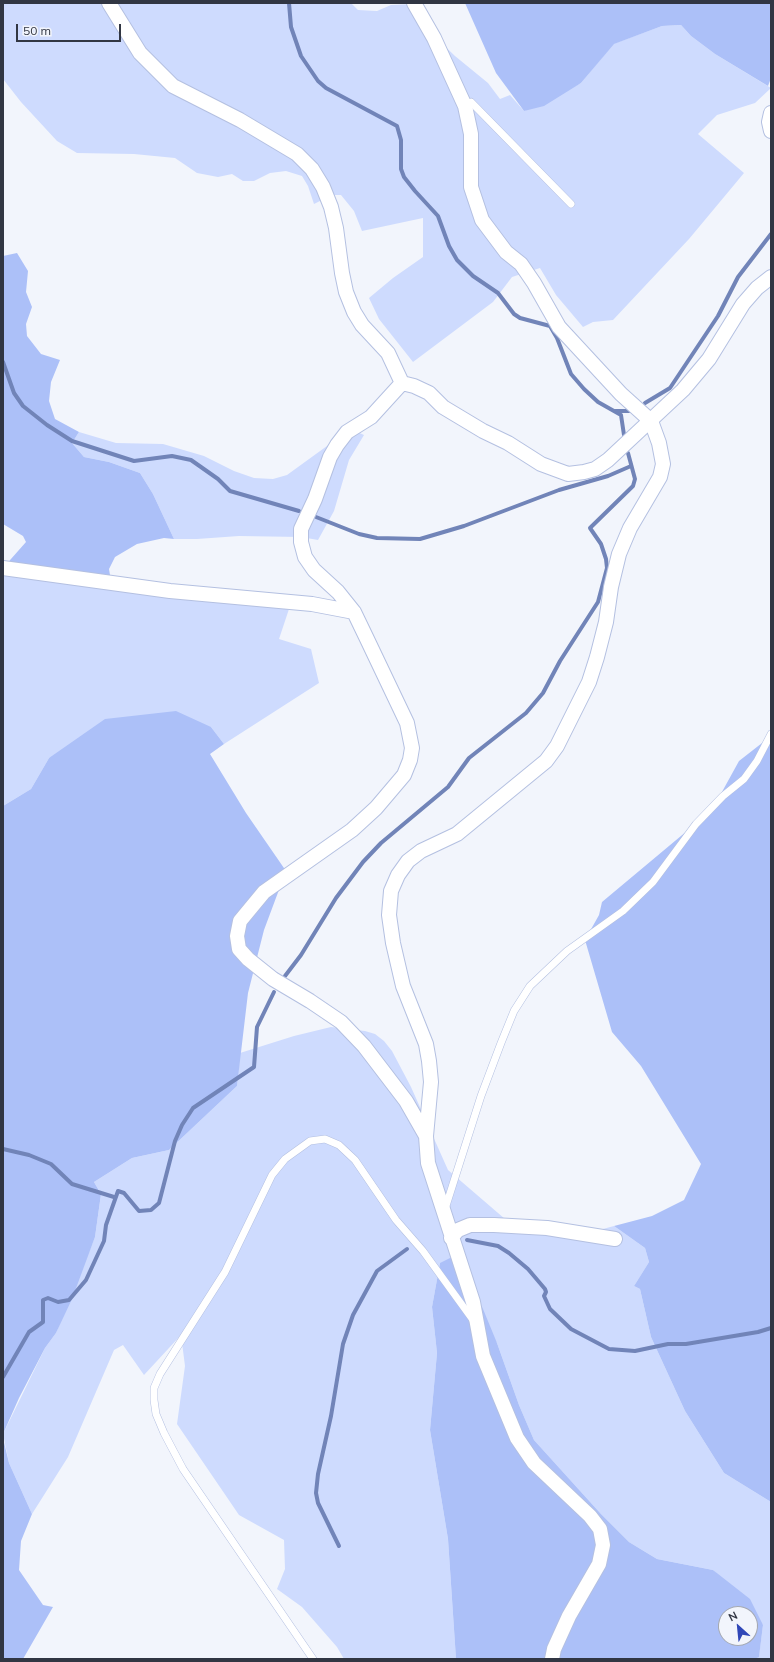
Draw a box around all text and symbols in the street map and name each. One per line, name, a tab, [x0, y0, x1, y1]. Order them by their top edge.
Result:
scale bar	[18, 16, 123, 42]
text: 50 m	[23, 23, 51, 38]
north arrow	[718, 1606, 758, 1646]
text: N	[726, 1608, 740, 1624]

